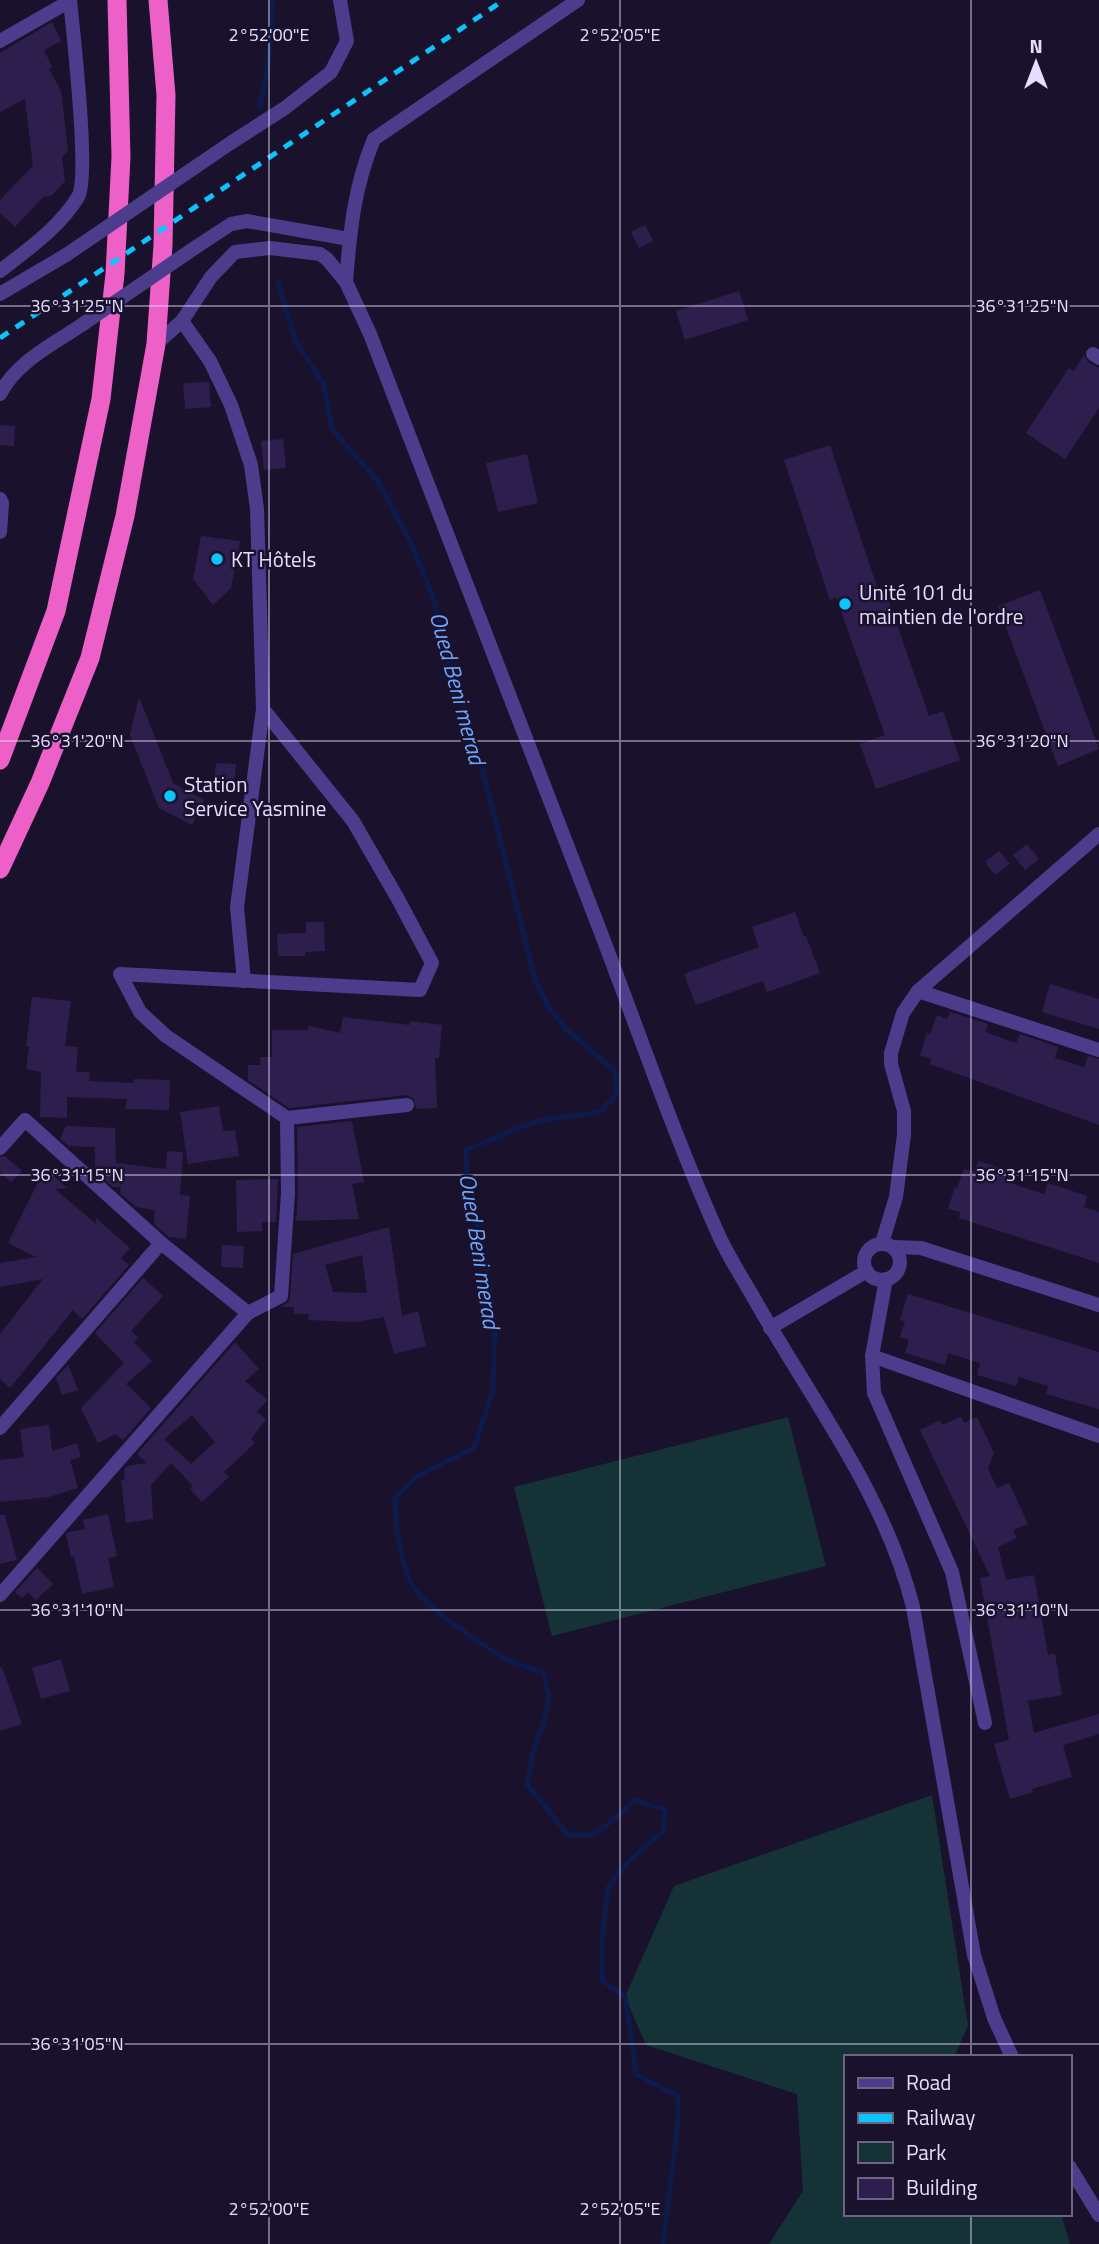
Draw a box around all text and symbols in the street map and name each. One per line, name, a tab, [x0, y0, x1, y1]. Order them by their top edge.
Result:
text: 2°52'00"E	[229, 21, 309, 48]
text: 2°52'05"E	[580, 21, 660, 48]
north arrow	[1001, 28, 1071, 98]
text: N	[1029, 31, 1043, 60]
text: 36°31'25"N	[30, 292, 124, 319]
text: 36°31'25"N	[975, 292, 1069, 319]
place label: KT Hôtels	[231, 543, 316, 575]
marker: KT Hôtels	[209, 551, 225, 567]
place label: Unité 101 du maintien de l'ordre	[859, 576, 1023, 632]
marker: Unité 101 du maintien de l'ordre	[837, 596, 853, 612]
water label: Oued Beni merad	[421, 608, 496, 771]
text: 36°31'20"N	[30, 727, 124, 754]
text: 36°31'20"N	[975, 727, 1069, 754]
place label: Station Service Yasmine	[184, 768, 326, 824]
marker: Station Service Yasmine	[162, 788, 178, 804]
text: 36°31'15"N	[30, 1161, 124, 1188]
text: 36°31'15"N	[975, 1161, 1069, 1188]
water label: Oued Beni merad	[450, 1171, 510, 1334]
text: 36°31'10"N	[30, 1596, 124, 1623]
text: 36°31'10"N	[975, 1596, 1069, 1623]
text: 36°31'05"N	[30, 2030, 124, 2057]
legend	[844, 2055, 1071, 2216]
text: Road	[906, 2066, 951, 2098]
text: Railway	[906, 2101, 975, 2133]
text: Park	[906, 2136, 946, 2168]
text: Building	[906, 2171, 978, 2203]
text: 2°52'00"E	[229, 2195, 309, 2222]
text: 2°52'05"E	[580, 2195, 660, 2222]

